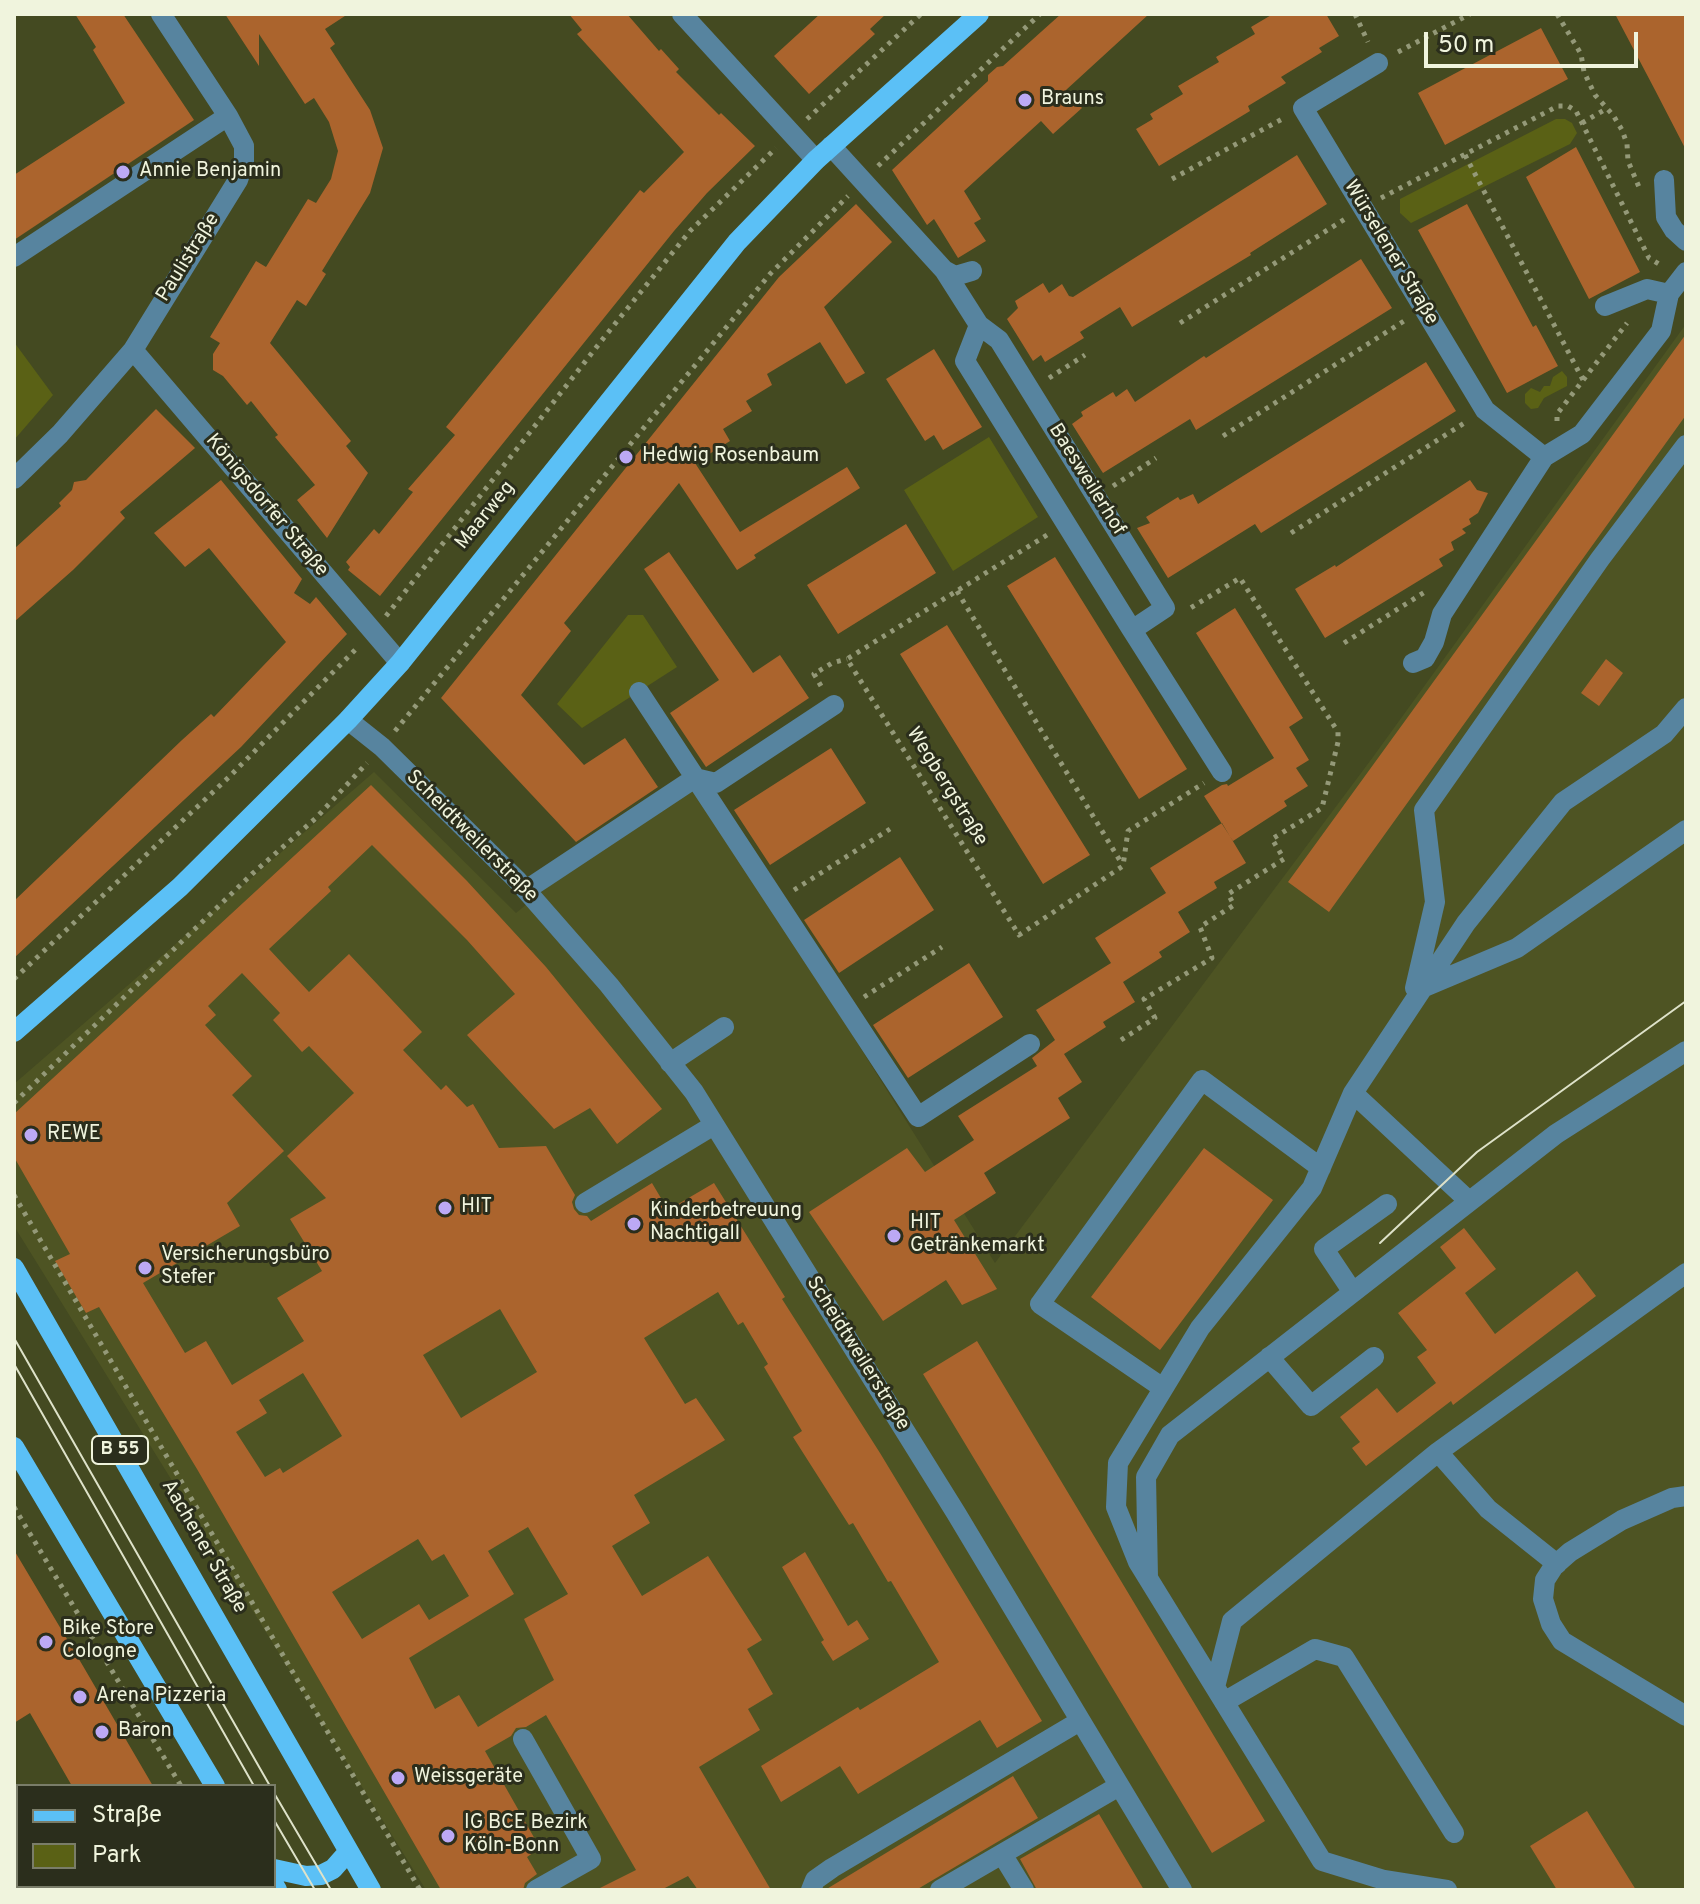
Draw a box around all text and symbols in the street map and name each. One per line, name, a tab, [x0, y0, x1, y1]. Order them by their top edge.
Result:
scale bar	[1428, 16, 1642, 66]
text: 50 m	[1438, 31, 1494, 61]
place label: Brauns	[1041, 88, 1104, 112]
marker: Brauns	[1016, 91, 1034, 109]
place label: Annie Benjamin	[139, 160, 281, 184]
marker: Annie Benjamin	[114, 163, 132, 181]
street label: Würselener Straße	[1337, 176, 1443, 330]
street label: Paulistraße	[152, 209, 226, 307]
street label: Baesweilerhof	[1042, 420, 1130, 540]
street label: Königsdorfer Straße	[199, 430, 333, 582]
place label: Hedwig Rosenbaum	[642, 445, 819, 469]
marker: Hedwig Rosenbaum	[617, 448, 635, 466]
street label: Maarweg	[451, 477, 521, 555]
street label: Wegbergstraße	[900, 723, 992, 851]
street label: Scheidtweilerstraße	[400, 766, 542, 908]
place label: REWE	[47, 1123, 101, 1147]
marker: REWE	[22, 1126, 40, 1144]
place label: HIT	[461, 1196, 492, 1220]
marker: HIT	[436, 1199, 454, 1217]
place label: Kinderbetreuung Nachtigall	[650, 1200, 802, 1247]
place label: HIT Getränkemarkt	[910, 1212, 1045, 1259]
marker: Kinderbetreuung Nachtigall	[625, 1215, 643, 1233]
marker: HIT Getränkemarkt	[885, 1227, 903, 1245]
place label: Versicherungsbüro Stefer	[161, 1244, 330, 1291]
marker: Versicherungsbüro Stefer	[136, 1259, 154, 1277]
street label: Scheidtweilerstraße	[800, 1273, 914, 1435]
road number: B 55	[92, 1436, 148, 1464]
street label: Aachener Straße	[155, 1476, 251, 1618]
place label: Bike Store Cologne	[62, 1618, 154, 1665]
marker: Bike Store Cologne	[37, 1633, 55, 1651]
place label: Arena Pizzeria	[96, 1685, 226, 1709]
marker: Arena Pizzeria	[71, 1688, 89, 1706]
place label: Baron	[118, 1720, 172, 1744]
marker: Baron	[93, 1723, 111, 1741]
place label: Weissgeräte	[414, 1766, 523, 1790]
marker: Weissgeräte	[389, 1769, 407, 1787]
legend	[16, 1784, 276, 1888]
text: Straße	[92, 1801, 162, 1831]
place label: IG BCE Bezirk Köln-Bonn	[464, 1812, 588, 1859]
marker: IG BCE Bezirk Köln-Bonn	[439, 1827, 457, 1845]
text: Park	[92, 1841, 142, 1871]

